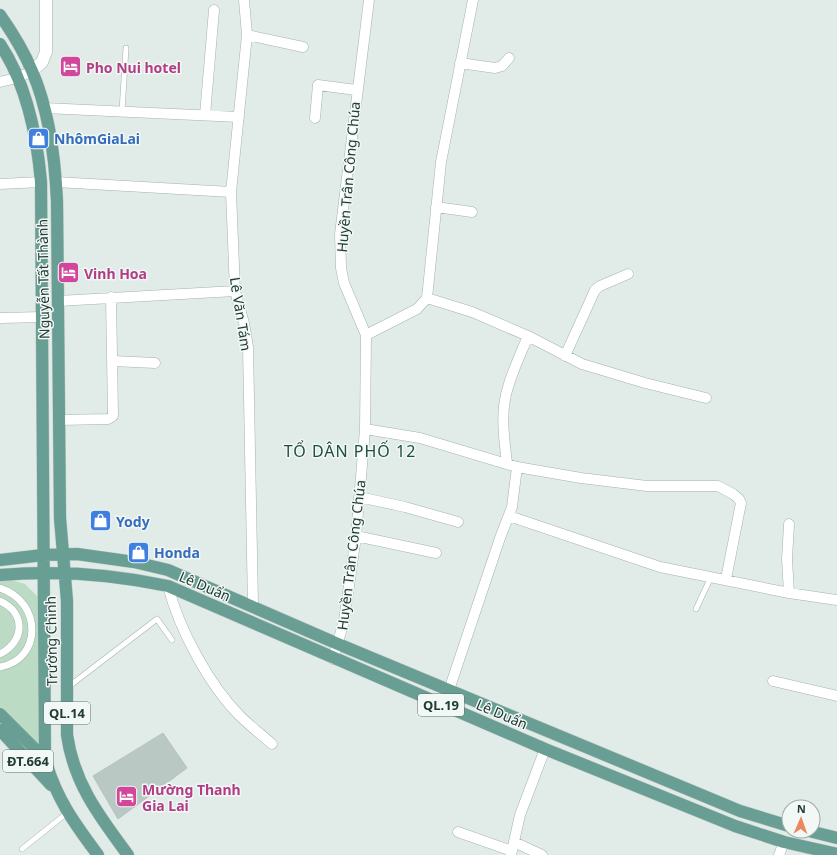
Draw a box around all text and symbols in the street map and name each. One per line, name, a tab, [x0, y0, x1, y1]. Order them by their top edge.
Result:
hotel icon: Pho Nui hotel	[58, 54, 84, 80]
place label: Pho Nui hotel	[86, 58, 181, 77]
street label: Huyền Trân Công Chúa	[332, 101, 364, 253]
shop icon: NhômGiaLai	[26, 125, 52, 151]
place label: NhômGiaLai	[54, 129, 140, 148]
street label: Nguyễn Tất Thành	[32, 219, 54, 339]
hotel icon: Vinh Hoa	[56, 260, 82, 286]
place label: Vinh Hoa	[84, 264, 147, 283]
street label: Lê Văn Tám	[226, 276, 256, 352]
district label: TỔ DÂN PHỐ 12	[284, 440, 416, 462]
street label: Huyền Trân Công Chúa	[332, 479, 370, 631]
shop icon: Yody	[87, 508, 113, 534]
place label: Yody	[116, 512, 150, 531]
shop icon: Honda	[125, 539, 151, 565]
place label: Honda	[154, 543, 200, 562]
street label: Lê Duẩn	[176, 567, 234, 605]
street label: Trường Chinh	[41, 596, 61, 686]
road number: QL.19	[418, 694, 464, 716]
street label: Lê Duẩn	[473, 695, 531, 733]
road number: QL.14	[44, 702, 90, 724]
road number: ĐT.664	[3, 750, 53, 772]
place label: Mường Thanh Gia Lai	[142, 780, 241, 815]
hotel icon: Mường Thanh Gia Lai	[114, 784, 140, 810]
north arrow	[781, 799, 821, 839]
text: N	[797, 801, 806, 816]

